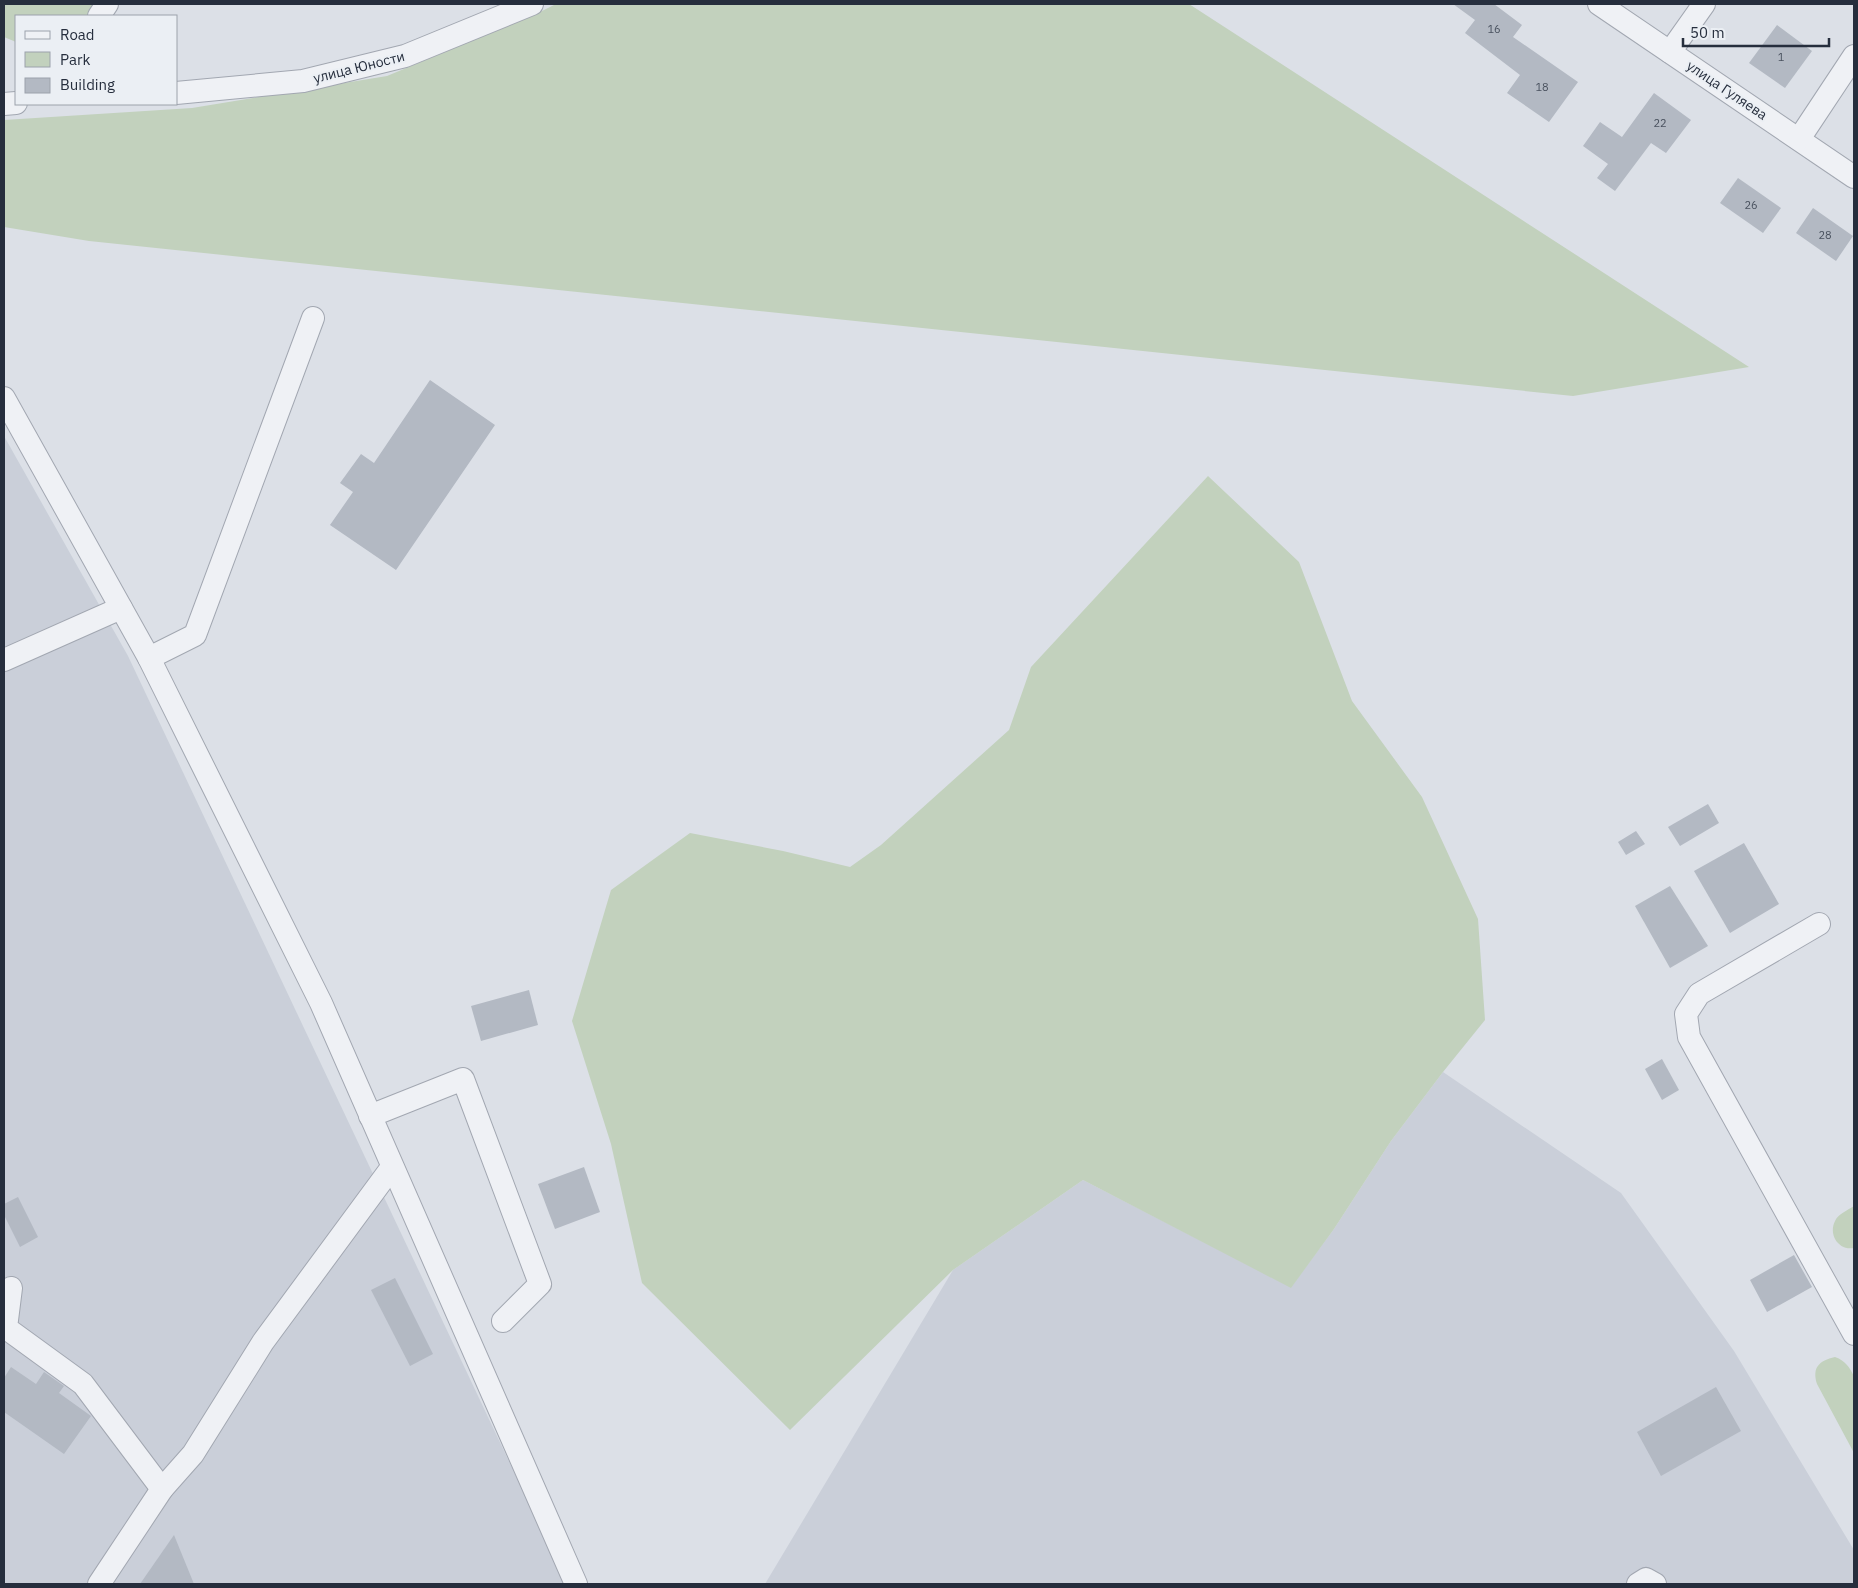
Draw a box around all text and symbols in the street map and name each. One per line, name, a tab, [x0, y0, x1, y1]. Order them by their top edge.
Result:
legend	[15, 15, 178, 105]
scale bar	[1683, 15, 1829, 47]
house number: 16	[1487, 22, 1501, 36]
text: 50 m	[1690, 23, 1725, 42]
text: Road	[60, 25, 95, 44]
street label: улица Юности	[311, 47, 407, 87]
text: Park	[60, 50, 90, 69]
house number: 1	[1778, 50, 1785, 64]
street label: улица Гуляева	[1683, 56, 1771, 124]
text: Building	[60, 75, 115, 94]
house number: 18	[1535, 80, 1549, 94]
house number: 22	[1653, 116, 1667, 130]
house number: 26	[1744, 198, 1758, 212]
house number: 28	[1818, 228, 1832, 242]

